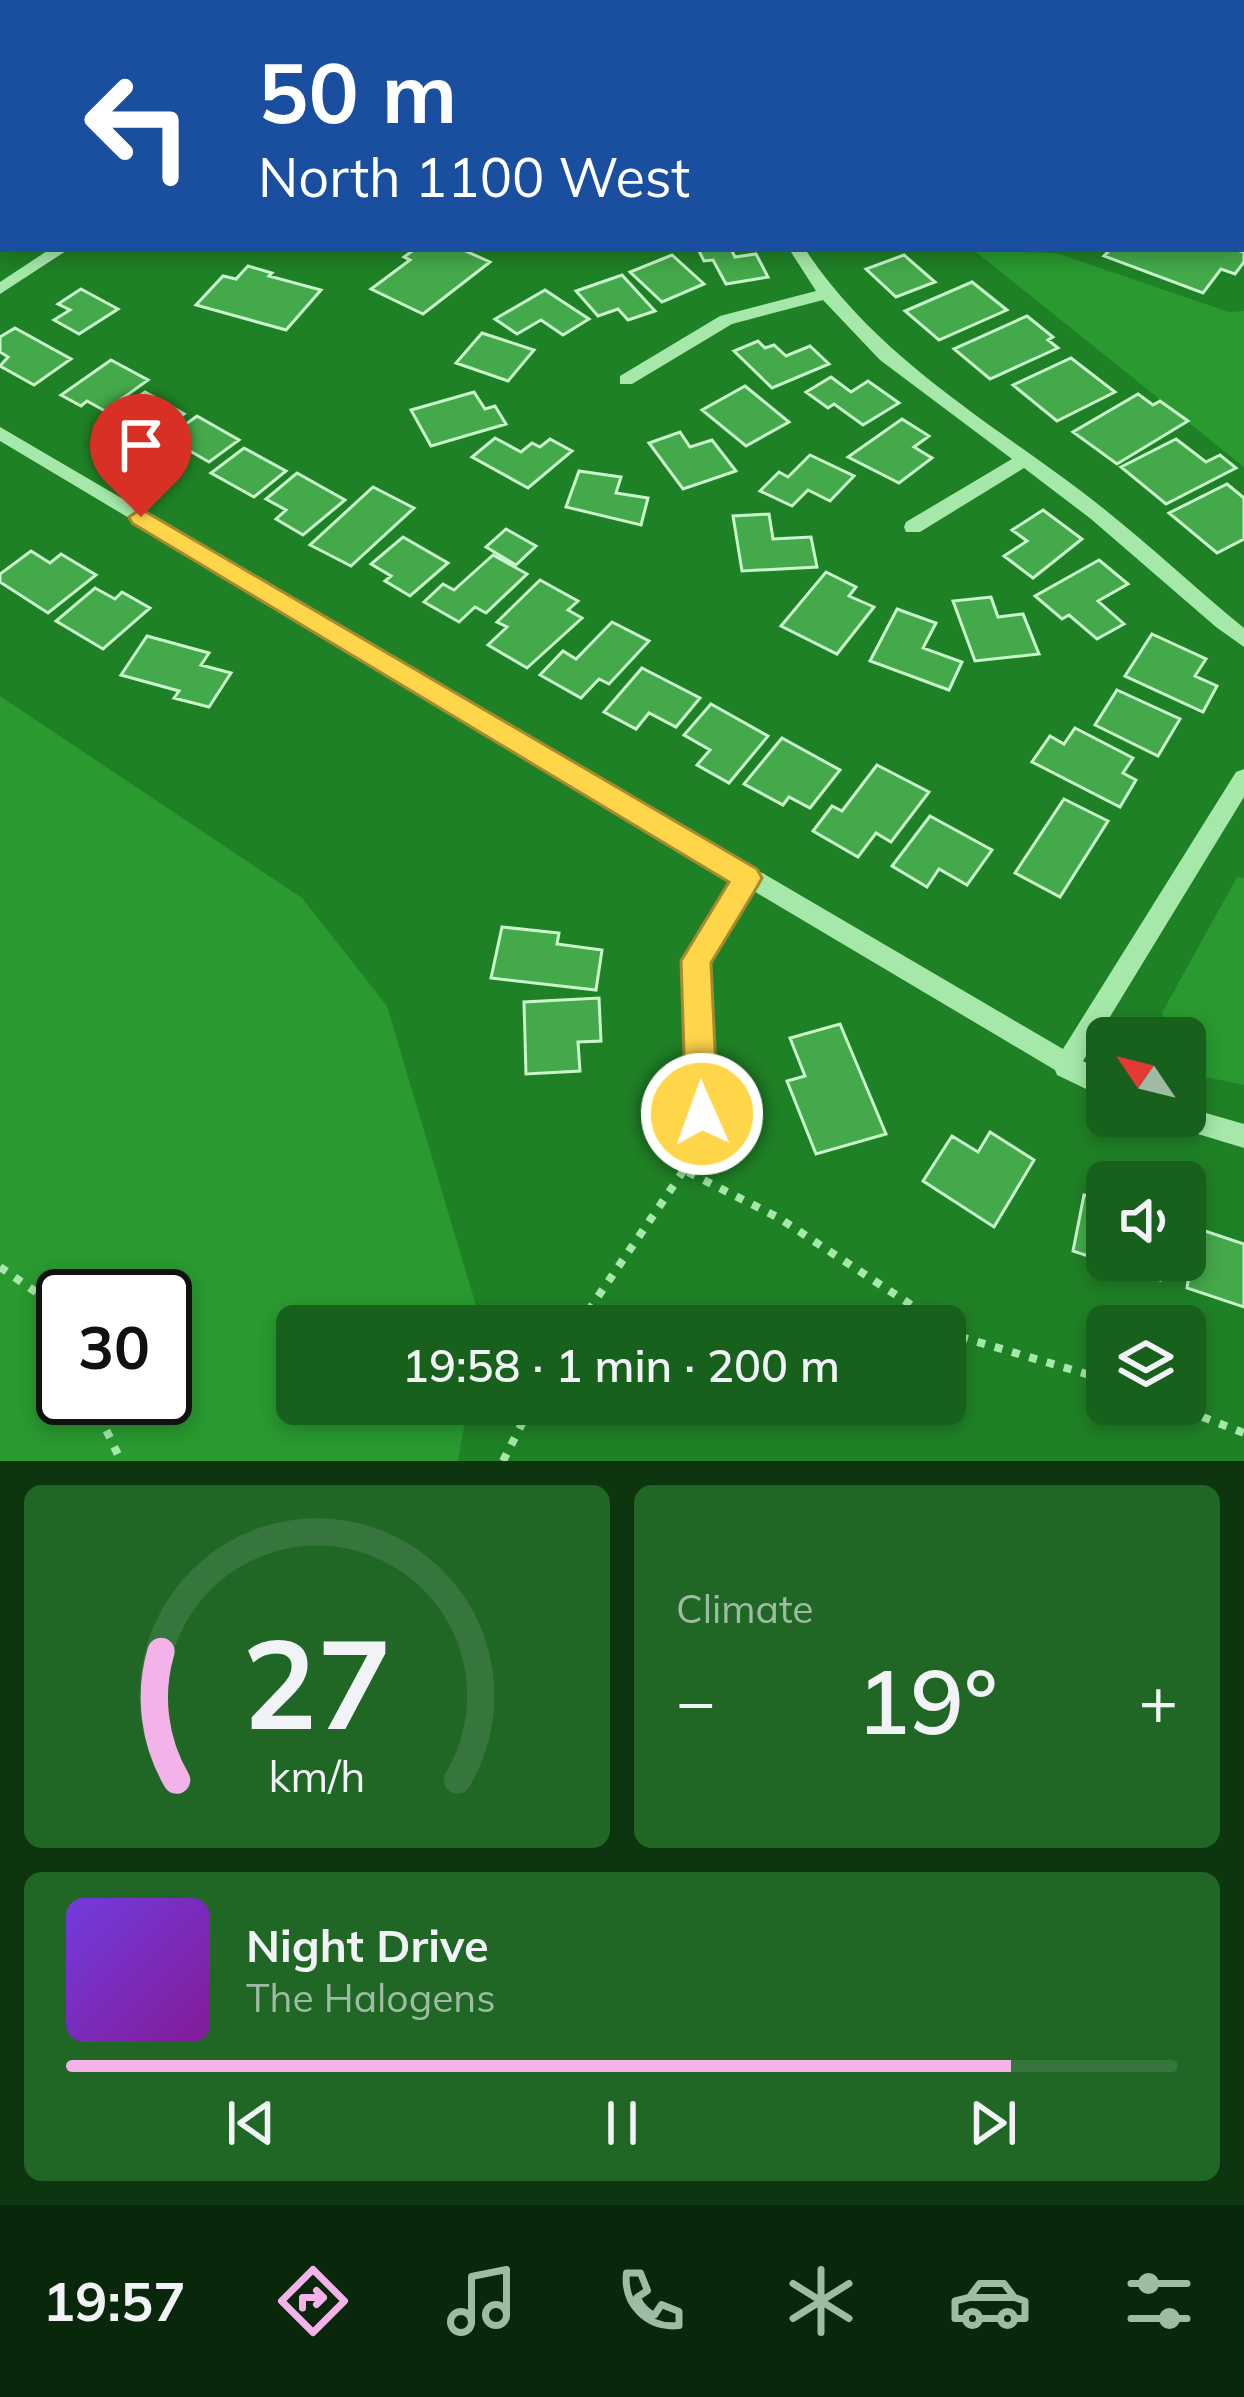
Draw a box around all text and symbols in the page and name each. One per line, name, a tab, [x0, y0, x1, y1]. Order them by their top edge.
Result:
text: 50 m	[258, 39, 457, 144]
icon: left	[60, 48, 216, 204]
text: North 1100 West	[258, 143, 690, 211]
pin	[90, 394, 192, 517]
icon: arrive	[108, 412, 174, 478]
north arrow	[1086, 1017, 1206, 1137]
map controls	[1086, 1017, 1206, 1425]
position arrow	[639, 1051, 765, 1177]
button: sound	[1086, 1161, 1206, 1281]
speed limit sign: 30	[36, 1269, 192, 1425]
button: layers	[1086, 1305, 1206, 1425]
text: 19:58 · 1 min · 200 m	[402, 1337, 840, 1393]
text: Climate	[676, 1584, 814, 1633]
text: 27	[242, 1604, 392, 1760]
text: 19°	[856, 1644, 998, 1757]
text: −	[676, 1659, 716, 1742]
text: +	[1138, 1659, 1178, 1742]
text: km/h	[268, 1748, 366, 1802]
text: Night Drive	[246, 1917, 489, 1973]
text: The Halogens	[246, 1973, 496, 2022]
icon: previous	[218, 2090, 284, 2156]
icon: pause	[589, 2090, 655, 2156]
icon: next	[960, 2090, 1026, 2156]
icon: directions	[271, 2259, 355, 2343]
icon: music	[440, 2259, 524, 2343]
icon: phone	[609, 2259, 693, 2343]
icon: climate	[779, 2259, 863, 2343]
icon: car	[948, 2259, 1032, 2343]
icon: filters	[1117, 2259, 1201, 2343]
text: 19:57	[43, 2267, 186, 2335]

